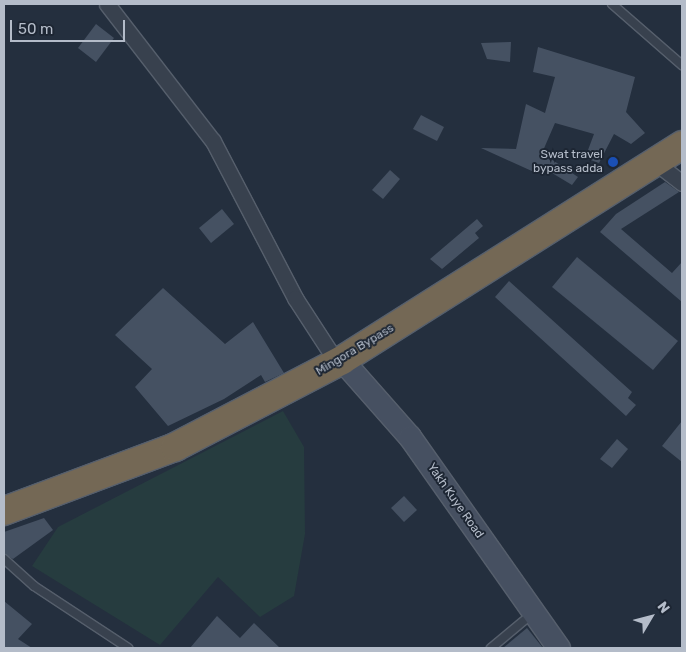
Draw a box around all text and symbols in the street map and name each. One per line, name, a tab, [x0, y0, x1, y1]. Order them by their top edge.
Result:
scale bar	[12, 10, 128, 42]
text: 50 m	[18, 20, 53, 38]
place label: Swat travel bypass adda	[533, 148, 603, 176]
marker: Swat travel bypass adda	[607, 156, 619, 168]
street label: Mingora Bypass	[313, 321, 397, 379]
street label: Yakh Kuye Road	[424, 461, 486, 541]
north arrow	[626, 592, 676, 642]
text: N	[654, 599, 673, 617]

